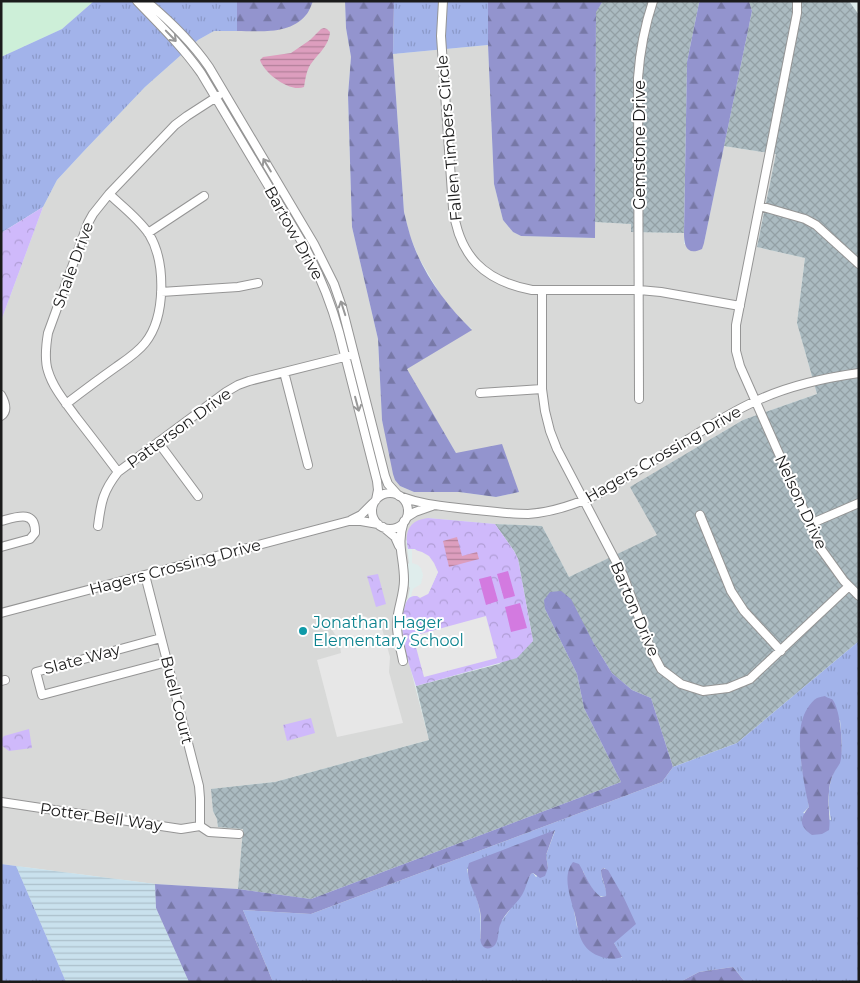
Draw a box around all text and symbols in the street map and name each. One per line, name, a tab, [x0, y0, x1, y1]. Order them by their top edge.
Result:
one-way arrow	[165, 30, 177, 42]
street label: Fallen Timbers Circle	[432, 54, 466, 222]
street label: Gemstone Drive	[630, 80, 649, 210]
one-way arrow	[262, 158, 272, 172]
street label: Bartow Drive	[260, 183, 328, 283]
street label: Shale Drive	[49, 219, 97, 311]
one-way arrow	[337, 301, 347, 317]
street label: Patterson Drive	[123, 384, 235, 472]
one-way arrow	[353, 396, 362, 412]
street label: Hagers Crossing Drive	[582, 402, 744, 506]
street label: Nelson Drive	[771, 452, 831, 552]
street label: Hagers Crossing Drive	[87, 535, 263, 599]
street label: Barton Drive	[606, 559, 664, 659]
place label: Jonathan Hager Elementary School	[312, 613, 464, 650]
marker: Jonathan Hager Elementary School	[297, 625, 309, 637]
street label: Slate Way	[42, 640, 123, 678]
street label: Buell Court	[157, 654, 197, 747]
street label: Potter Bell Way	[39, 799, 164, 835]

